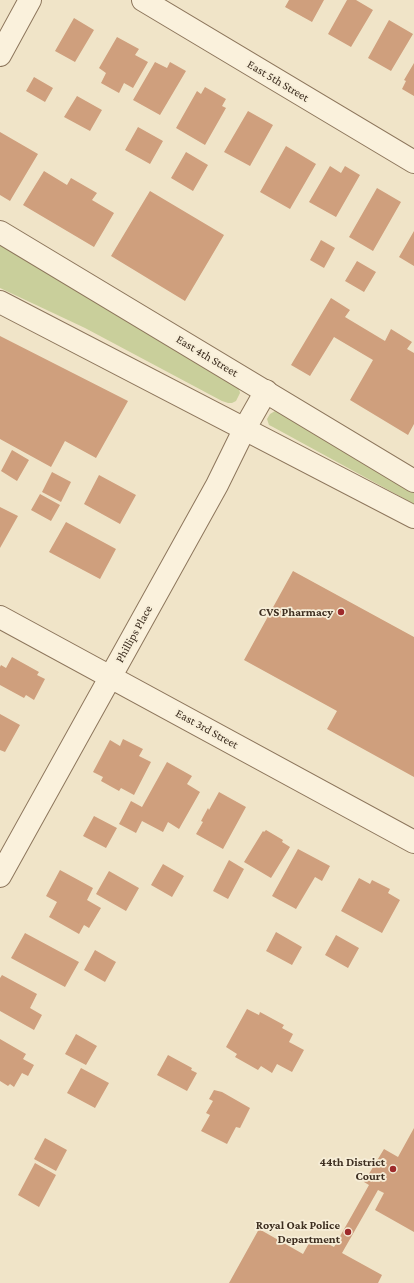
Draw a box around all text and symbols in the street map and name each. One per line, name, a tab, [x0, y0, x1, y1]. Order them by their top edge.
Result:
street label: East 5th Street	[245, 57, 311, 105]
street label: East 4th Street	[173, 332, 241, 380]
street label: Phillips Place	[112, 603, 156, 665]
place label: CVS Pharmacy	[259, 605, 333, 619]
marker: CVS Pharmacy	[336, 607, 346, 617]
street label: East 3rd Street	[173, 706, 241, 752]
place label: 44th District Court	[320, 1155, 385, 1183]
marker: 44th District Court	[388, 1164, 398, 1174]
place label: Royal Oak Police Department	[256, 1218, 340, 1246]
marker: Royal Oak Police Department	[343, 1227, 353, 1237]

